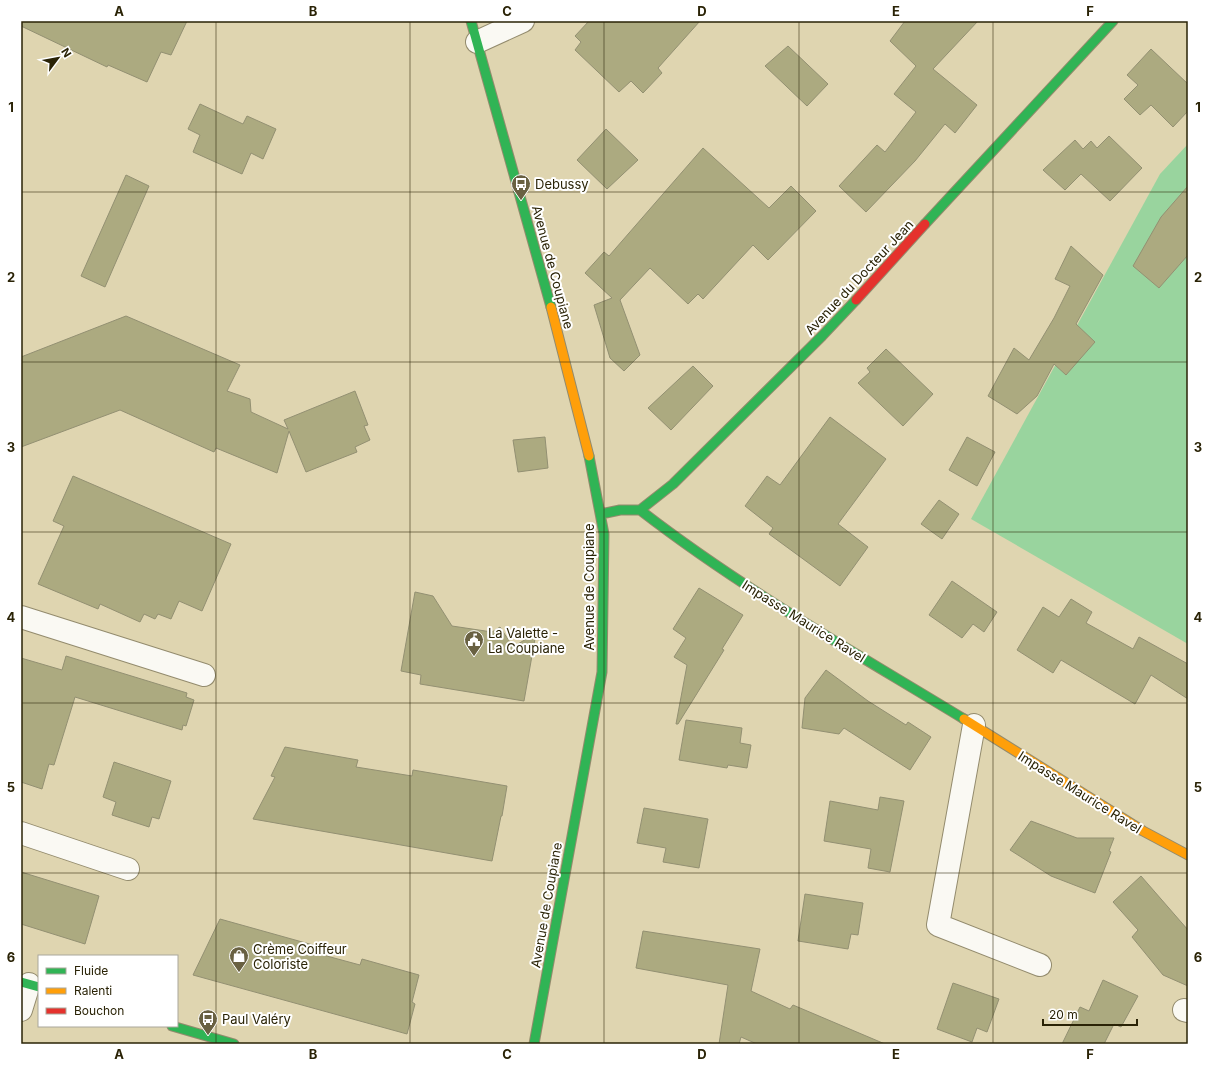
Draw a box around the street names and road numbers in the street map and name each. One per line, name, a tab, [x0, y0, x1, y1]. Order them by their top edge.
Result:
street label: Avenue de Coupiane	[529, 204, 577, 330]
street label: Avenue du Docteur Jean	[802, 216, 916, 338]
street label: Avenue de Coupiane	[581, 523, 597, 651]
street label: Impasse Maurice Ravel	[740, 577, 868, 665]
street label: Impasse Maurice Ravel	[1016, 748, 1144, 836]
street label: Avenue de Coupiane	[527, 841, 565, 969]

